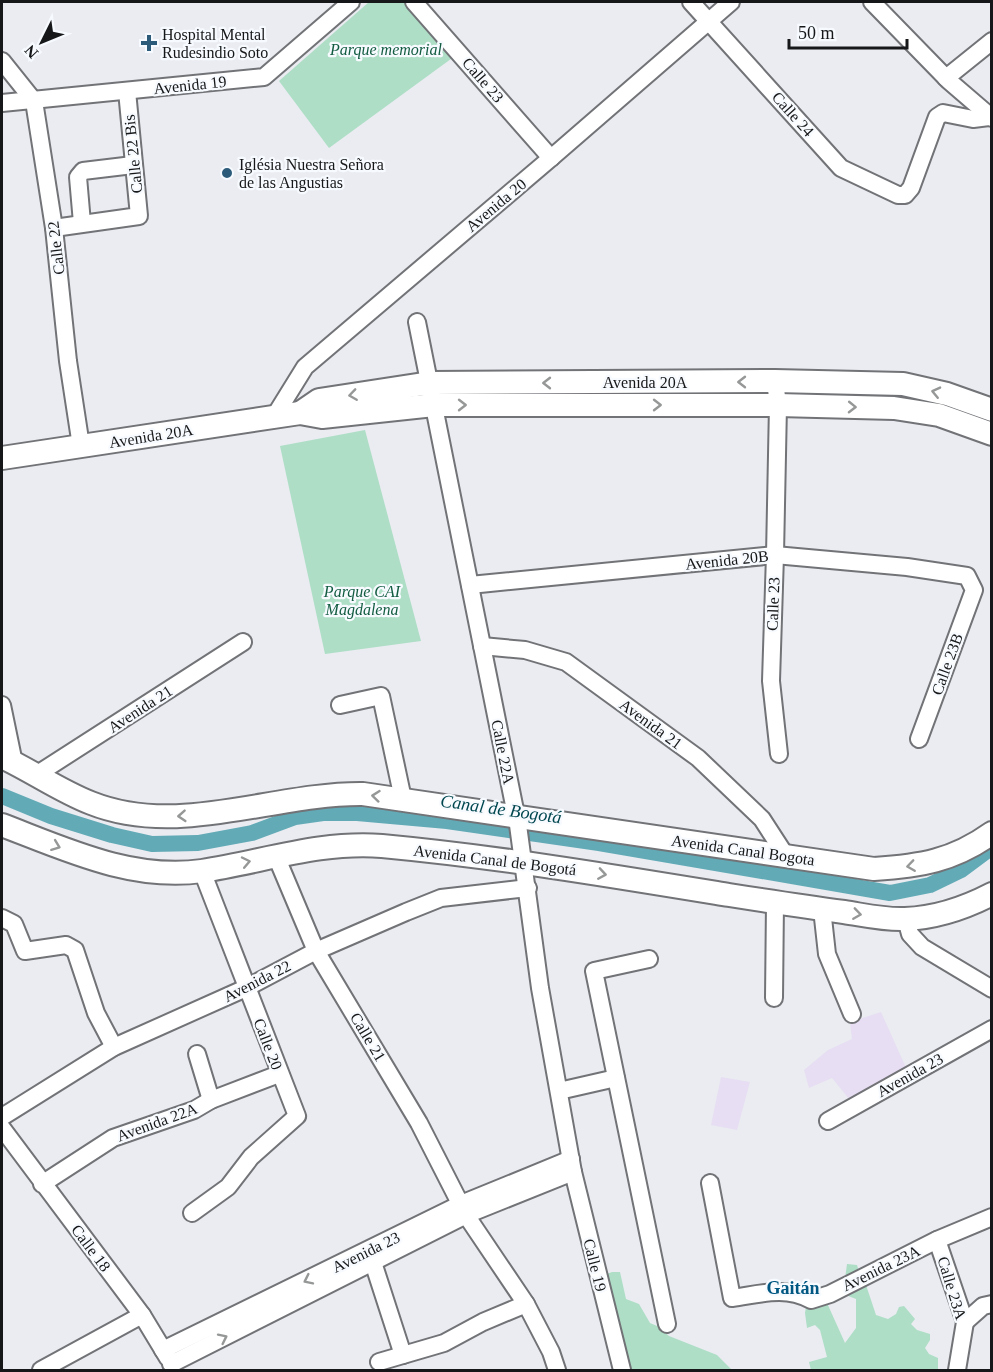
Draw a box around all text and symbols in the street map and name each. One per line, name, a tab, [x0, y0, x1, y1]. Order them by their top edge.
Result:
north arrow	[12, 12, 72, 72]
scale bar	[789, 12, 908, 50]
text: 50 m	[798, 23, 835, 43]
place label: Hospital Mental Rudesindio Soto	[162, 26, 268, 61]
marker: Hospital Mental Rudesindio Soto	[140, 34, 158, 52]
park label: Parque memorial	[329, 41, 442, 59]
text: N	[21, 42, 42, 62]
street label: Calle 23	[459, 54, 507, 106]
street label: Avenida 19	[153, 73, 227, 97]
street label: Calle 24	[769, 88, 817, 140]
street label: Calle 22 Bis	[120, 114, 146, 194]
place label: Iglésia Nuestra Señora de las Angustias	[239, 156, 384, 192]
marker: Iglésia Nuestra Señora de las Angustias	[220, 166, 234, 180]
street label: Avenida 20	[463, 175, 529, 235]
street label: Calle 22	[44, 220, 68, 276]
street label: Avenida 20A	[603, 374, 688, 391]
one-way arrow	[737, 375, 746, 388]
one-way arrow	[542, 377, 551, 389]
one-way arrow	[931, 386, 941, 399]
one-way arrow	[348, 388, 357, 400]
one-way arrow	[458, 399, 467, 411]
one-way arrow	[653, 399, 662, 411]
one-way arrow	[848, 400, 857, 413]
street label: Avenida 20A	[108, 421, 195, 451]
street label: Avenida 20B	[684, 547, 770, 573]
street label: Calle 23	[764, 577, 782, 631]
park label: Parque CAI Magdalena	[323, 583, 401, 619]
street label: Calle 23B	[928, 631, 966, 697]
street label: Avenida 21	[105, 682, 175, 736]
street label: Avenida 21	[616, 696, 686, 752]
street label: Calle 22A	[488, 718, 518, 786]
one-way arrow	[371, 790, 380, 803]
water label: Canal de Bogotá	[439, 791, 563, 827]
one-way arrow	[178, 810, 187, 823]
street label: Avenida Canal Bogota	[670, 832, 816, 869]
one-way arrow	[50, 839, 61, 851]
street label: Avenida Canal de Bogotá	[413, 842, 577, 879]
one-way arrow	[241, 856, 251, 869]
one-way arrow	[907, 859, 916, 871]
one-way arrow	[598, 868, 607, 880]
one-way arrow	[852, 908, 862, 920]
street label: Avenida 22	[221, 957, 293, 1005]
street label: Calle 21	[347, 1010, 389, 1064]
street label: Calle 20	[250, 1016, 286, 1072]
street label: Avenida 23	[874, 1050, 946, 1100]
street label: Avenida 22A	[114, 1099, 200, 1144]
street label: Calle 18	[68, 1221, 114, 1275]
street label: Avenida 23	[329, 1228, 403, 1276]
street label: Calle 19	[580, 1237, 610, 1293]
street label: Avenida 23A	[839, 1242, 923, 1294]
street label: Calle 23A	[934, 1254, 970, 1322]
one-way arrow	[303, 1273, 314, 1285]
district label: Gaitán	[766, 1278, 820, 1298]
one-way arrow	[217, 1333, 228, 1345]

